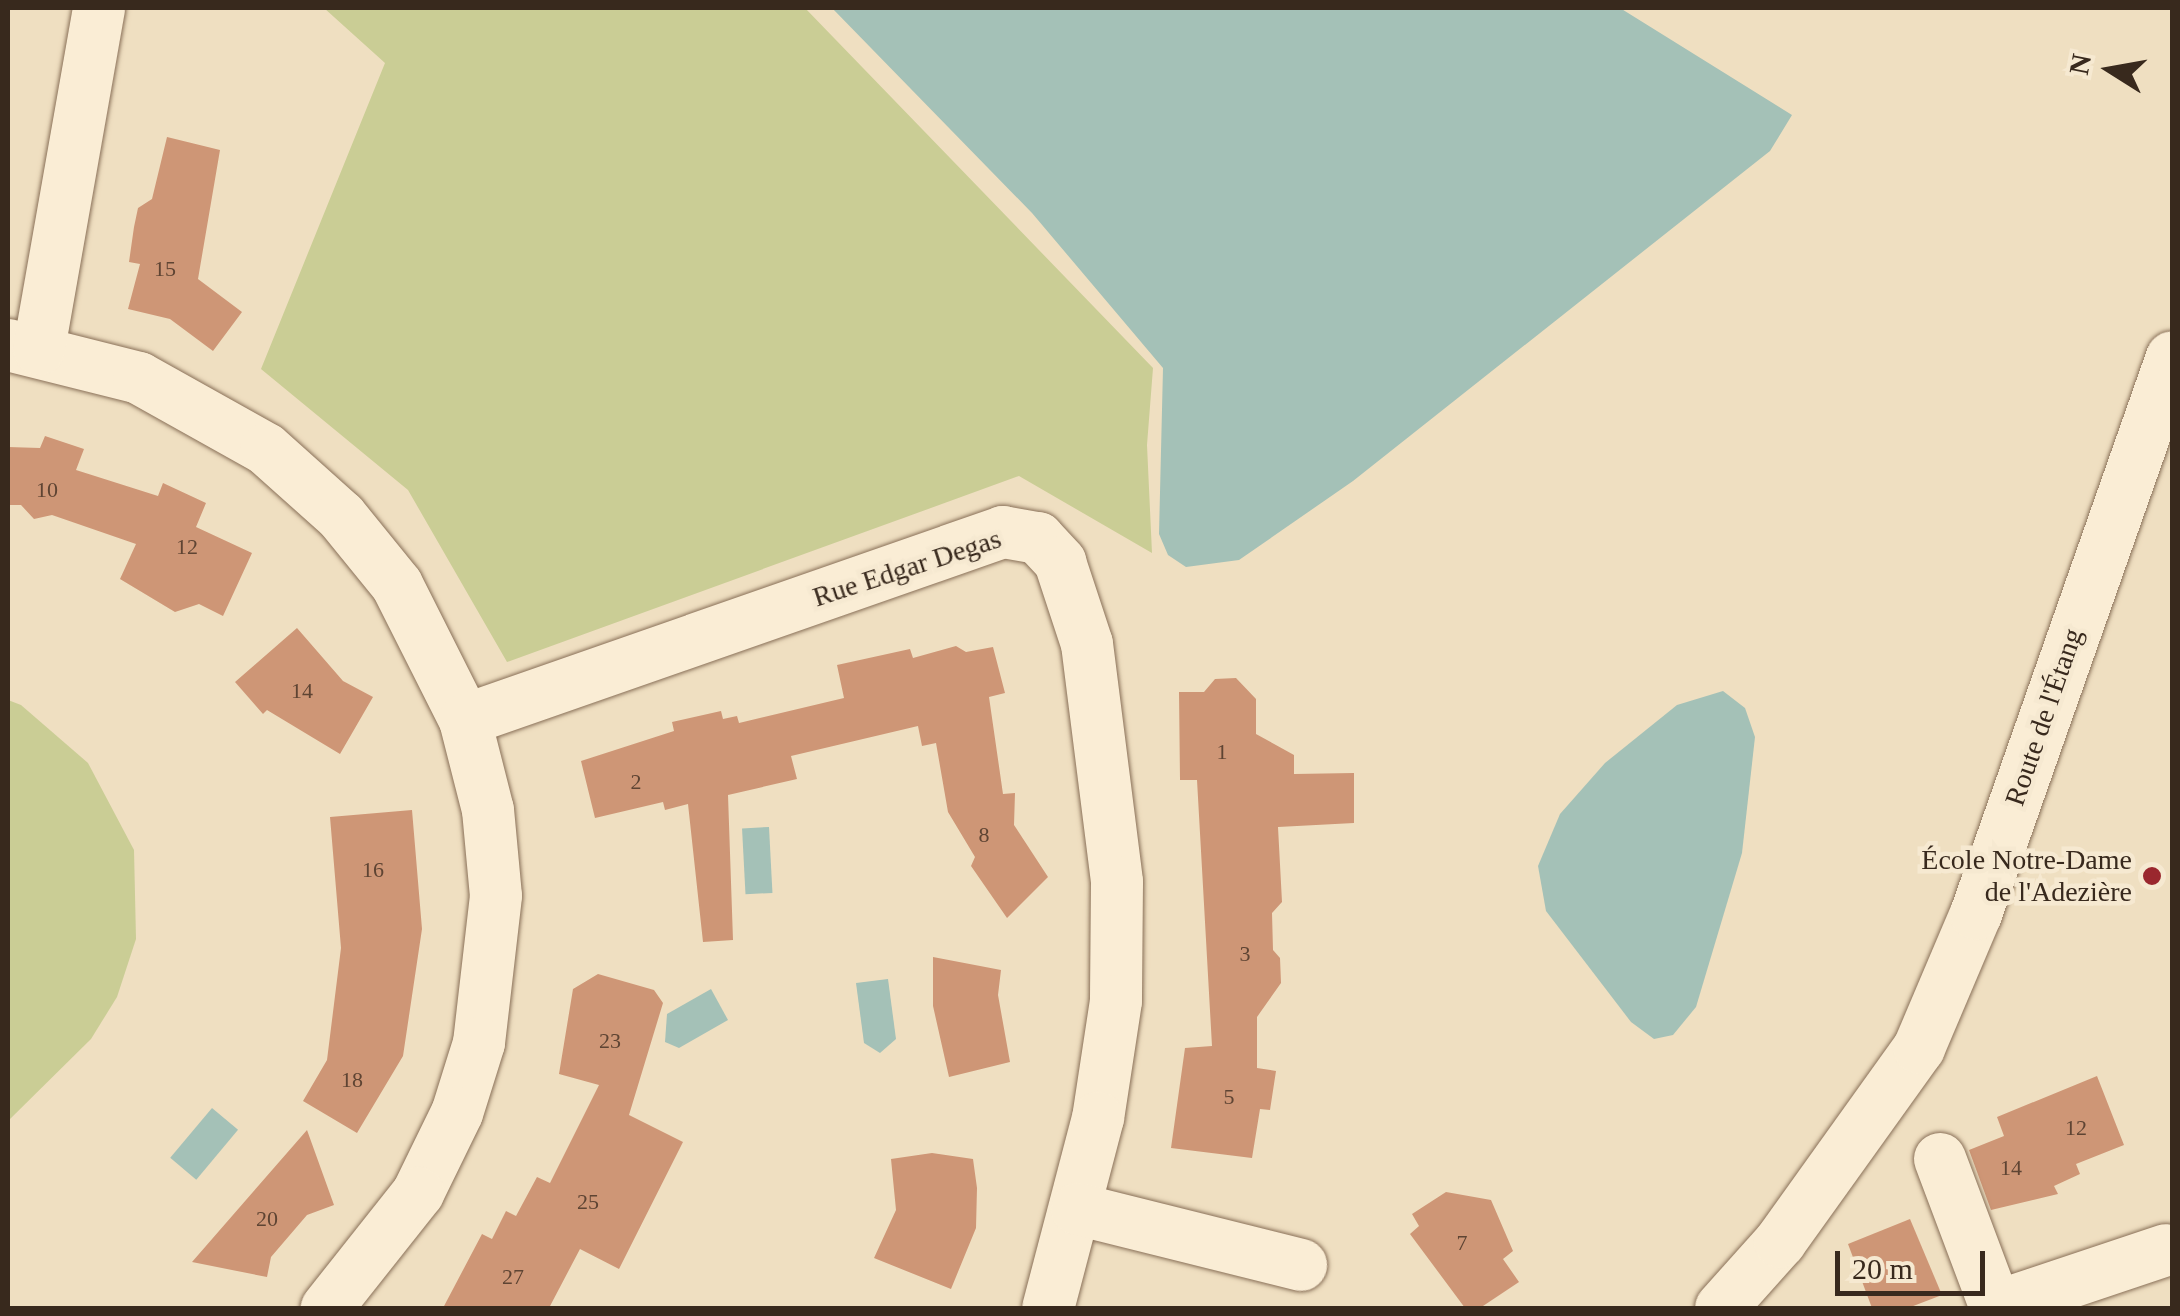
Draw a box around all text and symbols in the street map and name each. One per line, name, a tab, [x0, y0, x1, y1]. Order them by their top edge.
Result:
north arrow	[2060, 20, 2160, 120]
text: N	[2063, 51, 2097, 77]
house number: 15	[154, 256, 176, 282]
house number: 10	[36, 477, 58, 503]
street label: Rue Edgar Degas	[809, 522, 1005, 614]
house number: 12	[176, 534, 198, 560]
street label: Route de l'Étang	[1998, 624, 2090, 810]
house number: 14	[291, 678, 313, 704]
house number: 1	[1216, 739, 1228, 765]
house number: 2	[630, 769, 642, 795]
house number: 8	[979, 822, 990, 848]
place label: École Notre-Dame de l'Adezière	[1921, 843, 2132, 909]
house number: 16	[362, 857, 384, 883]
marker: École Notre-Dame de l'Adezière	[2141, 865, 2163, 887]
house number: 3	[1240, 941, 1250, 967]
house number: 23	[599, 1028, 621, 1054]
house number: 18	[341, 1067, 363, 1093]
house number: 5	[1224, 1084, 1234, 1110]
house number: 12	[2065, 1115, 2087, 1141]
house number: 14	[2000, 1155, 2022, 1181]
house number: 25	[577, 1189, 599, 1215]
house number: 20	[256, 1206, 278, 1232]
house number: 7	[1456, 1230, 1468, 1256]
scale bar	[1840, 1231, 1990, 1293]
text: 20 m	[1852, 1252, 1913, 1285]
house number: 27	[502, 1264, 524, 1290]

